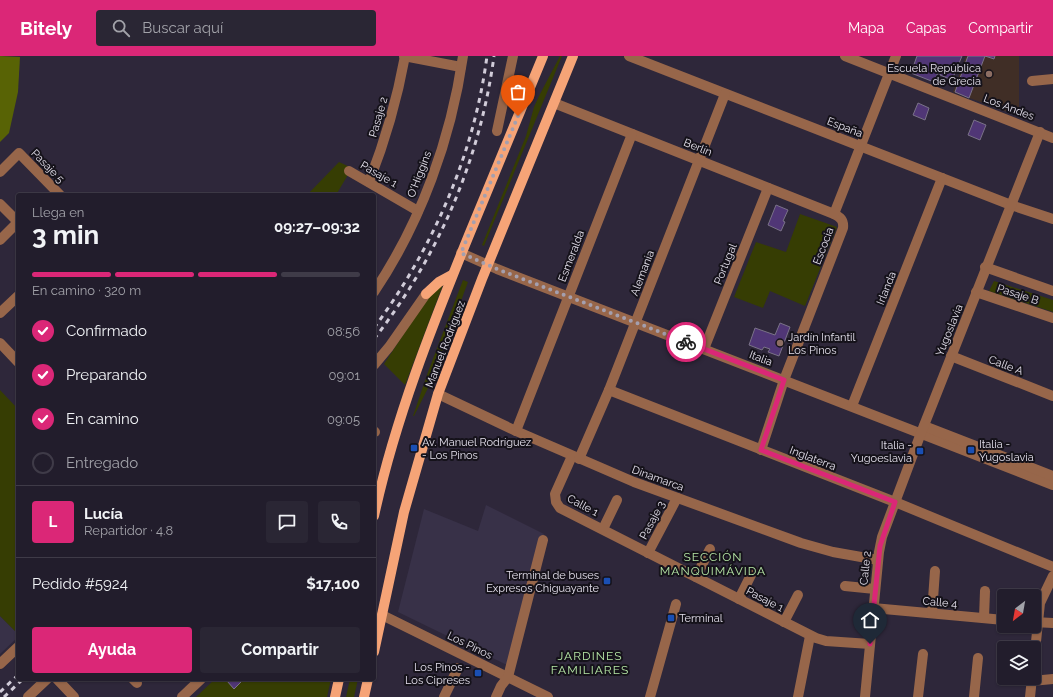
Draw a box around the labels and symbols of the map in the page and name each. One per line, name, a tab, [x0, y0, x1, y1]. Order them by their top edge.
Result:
place label: Escuela República de Grecia	[887, 62, 981, 88]
marker: Escuela República de Grecia	[984, 69, 994, 79]
pin	[501, 75, 535, 116]
street label: Los Andes	[982, 92, 1036, 123]
street label: Pasaje 2	[367, 95, 391, 139]
street label: España	[825, 115, 865, 140]
street label: Berlín	[682, 136, 714, 159]
street label: Pasaje 5	[28, 147, 67, 186]
street label: O'Higgins	[405, 149, 434, 199]
street label: Pasaje 1	[358, 159, 400, 190]
street label: Escocia	[810, 226, 837, 267]
street label: Esmeralda	[556, 229, 587, 284]
street label: Portugal	[711, 242, 740, 287]
street label: Alemania	[628, 249, 657, 298]
street label: Irlanda	[874, 270, 899, 307]
street label: Pasaje B	[995, 282, 1040, 307]
street label: Manuel Rodríguez	[423, 298, 468, 390]
street label: Yugoslavia	[933, 302, 966, 358]
courier	[666, 322, 706, 362]
place label: Jardín Infantil Los Pinos	[788, 331, 855, 357]
marker: Jardín Infantil Los Pinos	[775, 338, 785, 348]
street label: Italia	[747, 348, 774, 369]
street label: Calle A	[987, 353, 1025, 378]
place label: Av. Manuel Rodríguez - Los Pinos	[422, 436, 532, 462]
place label: Italia - Yugoslavia	[979, 438, 1034, 464]
place label: Italia - Yugoeslavia	[851, 439, 912, 465]
marker: Av. Manuel Rodríguez - Los Pinos	[409, 443, 419, 453]
street label: Inglaterra	[788, 444, 838, 473]
marker: Italia - Yugoslavia	[966, 445, 976, 455]
marker: Italia - Yugoeslavia	[915, 446, 925, 456]
street label: Dinamarca	[630, 463, 686, 494]
street label: Calle 1	[565, 492, 601, 519]
street label: Pasaje 3	[637, 499, 668, 542]
district label: SECCIÓN MANQUIMÁVIDA	[660, 550, 766, 578]
street label: Calle 2	[857, 550, 874, 586]
place label: Terminal de buses Expresos Chiguayante	[486, 569, 600, 595]
marker: Terminal de buses Expresos Chiguayante	[602, 576, 612, 586]
street label: Pasaje 1	[744, 584, 786, 615]
north arrow	[997, 589, 1041, 633]
street label: Calle 4	[922, 595, 958, 610]
pin	[853, 603, 887, 644]
place label: Terminal	[679, 612, 723, 625]
marker: Terminal	[666, 613, 676, 623]
street label: Los Pinos	[445, 629, 494, 662]
district label: JARDINES FAMILIARES	[551, 649, 629, 677]
place label: Los Pinos - Los Cipreses	[405, 661, 470, 687]
marker: Los Pinos - Los Cipreses	[473, 668, 483, 678]

